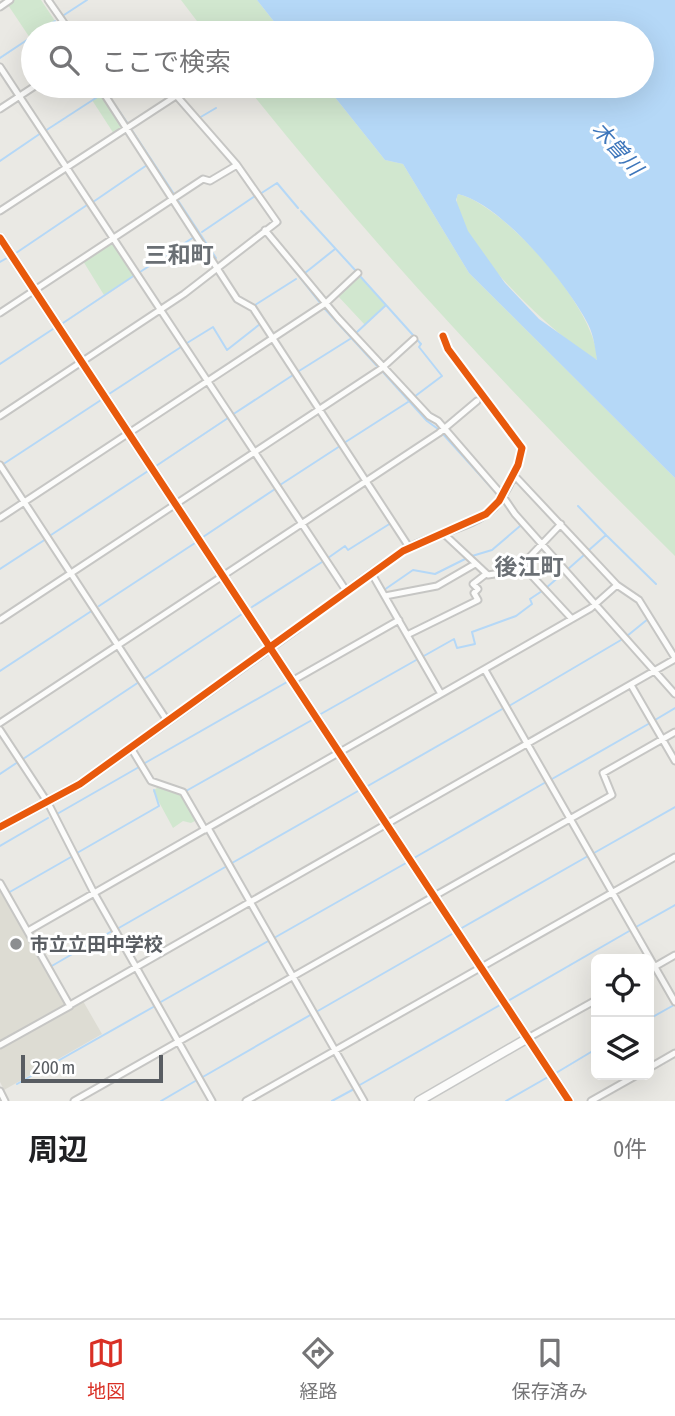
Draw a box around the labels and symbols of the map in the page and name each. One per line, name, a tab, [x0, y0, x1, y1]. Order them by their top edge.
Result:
water label: 木曽川	[588, 117, 649, 181]
district label: 三和町	[145, 242, 214, 268]
district label: 後江町	[495, 554, 564, 580]
place label: 市立立田中学校	[30, 933, 163, 955]
marker: 市立立田中学校	[8, 936, 24, 952]
scale bar	[21, 1052, 163, 1084]

